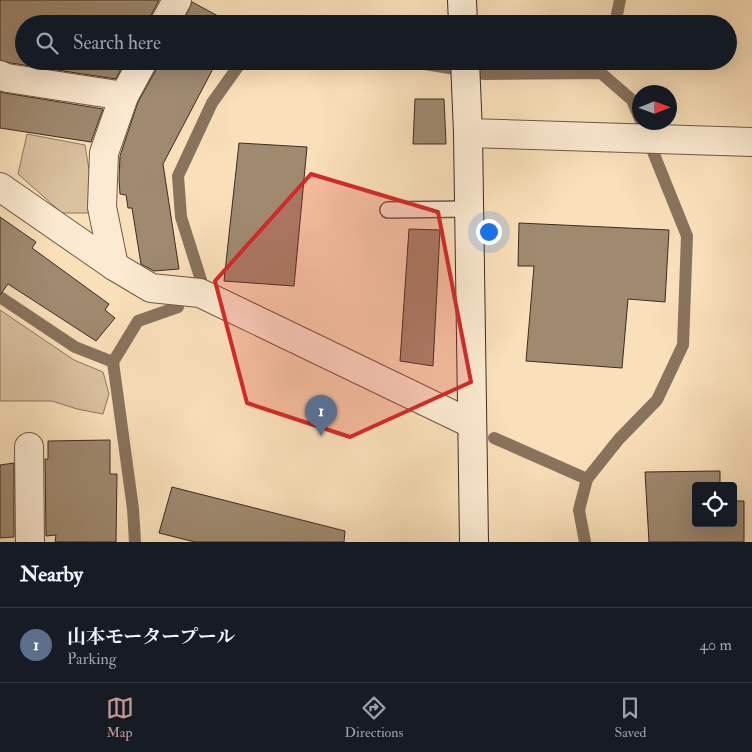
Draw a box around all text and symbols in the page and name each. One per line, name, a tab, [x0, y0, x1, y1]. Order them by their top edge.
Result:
search box	[15, 15, 737, 70]
icon: search	[33, 29, 61, 57]
text: Search here	[73, 31, 161, 55]
north arrow	[632, 85, 677, 130]
your location	[476, 219, 502, 245]
pin: 1	[305, 395, 337, 436]
map controls	[692, 482, 737, 527]
button: locate	[692, 482, 737, 527]
text: Nearby	[20, 561, 83, 588]
text: 山本モータープール	[67, 625, 235, 649]
text: 1	[33, 635, 39, 655]
text: 40 m	[699, 635, 732, 655]
text: Parking	[67, 649, 117, 669]
tab: Map	[106, 694, 134, 741]
tab: Directions	[345, 694, 403, 741]
tab: Saved	[614, 694, 646, 741]

